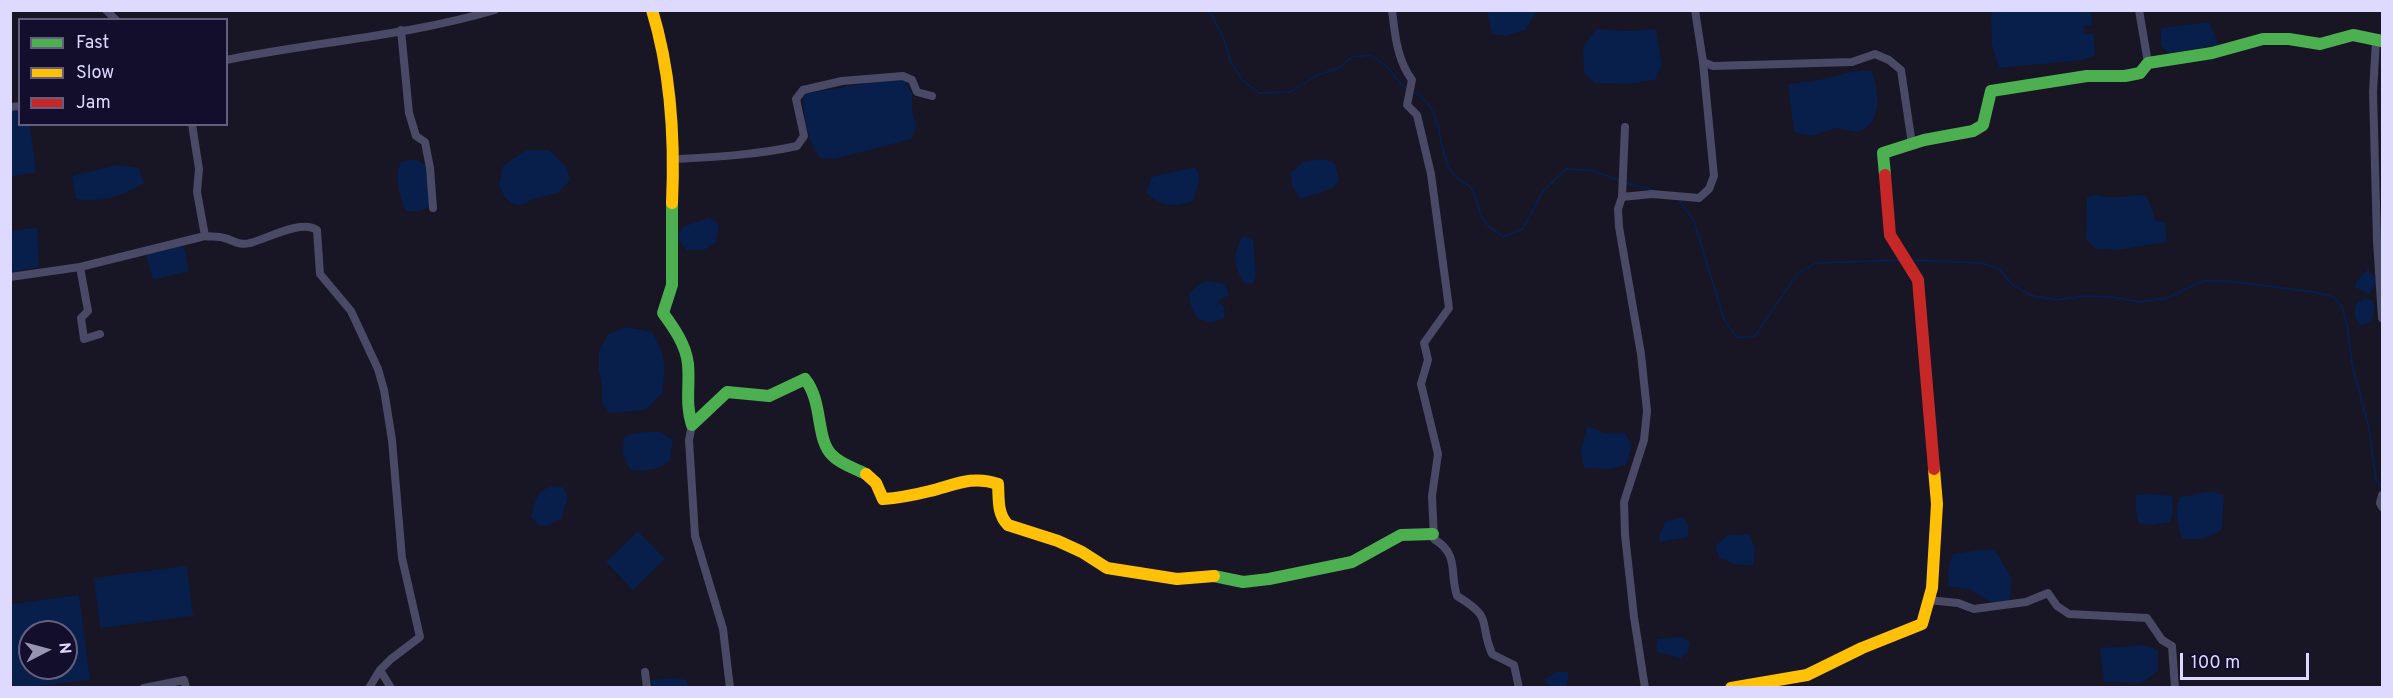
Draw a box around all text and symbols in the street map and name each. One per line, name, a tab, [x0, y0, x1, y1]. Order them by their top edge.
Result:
legend	[18, 18, 228, 126]
text: Fast	[76, 32, 109, 55]
text: Slow	[76, 62, 114, 85]
text: Jam	[76, 92, 111, 115]
north arrow	[18, 620, 78, 680]
scale bar	[2183, 641, 2312, 679]
text: N	[53, 642, 74, 655]
text: 100 m	[2191, 652, 2240, 675]

